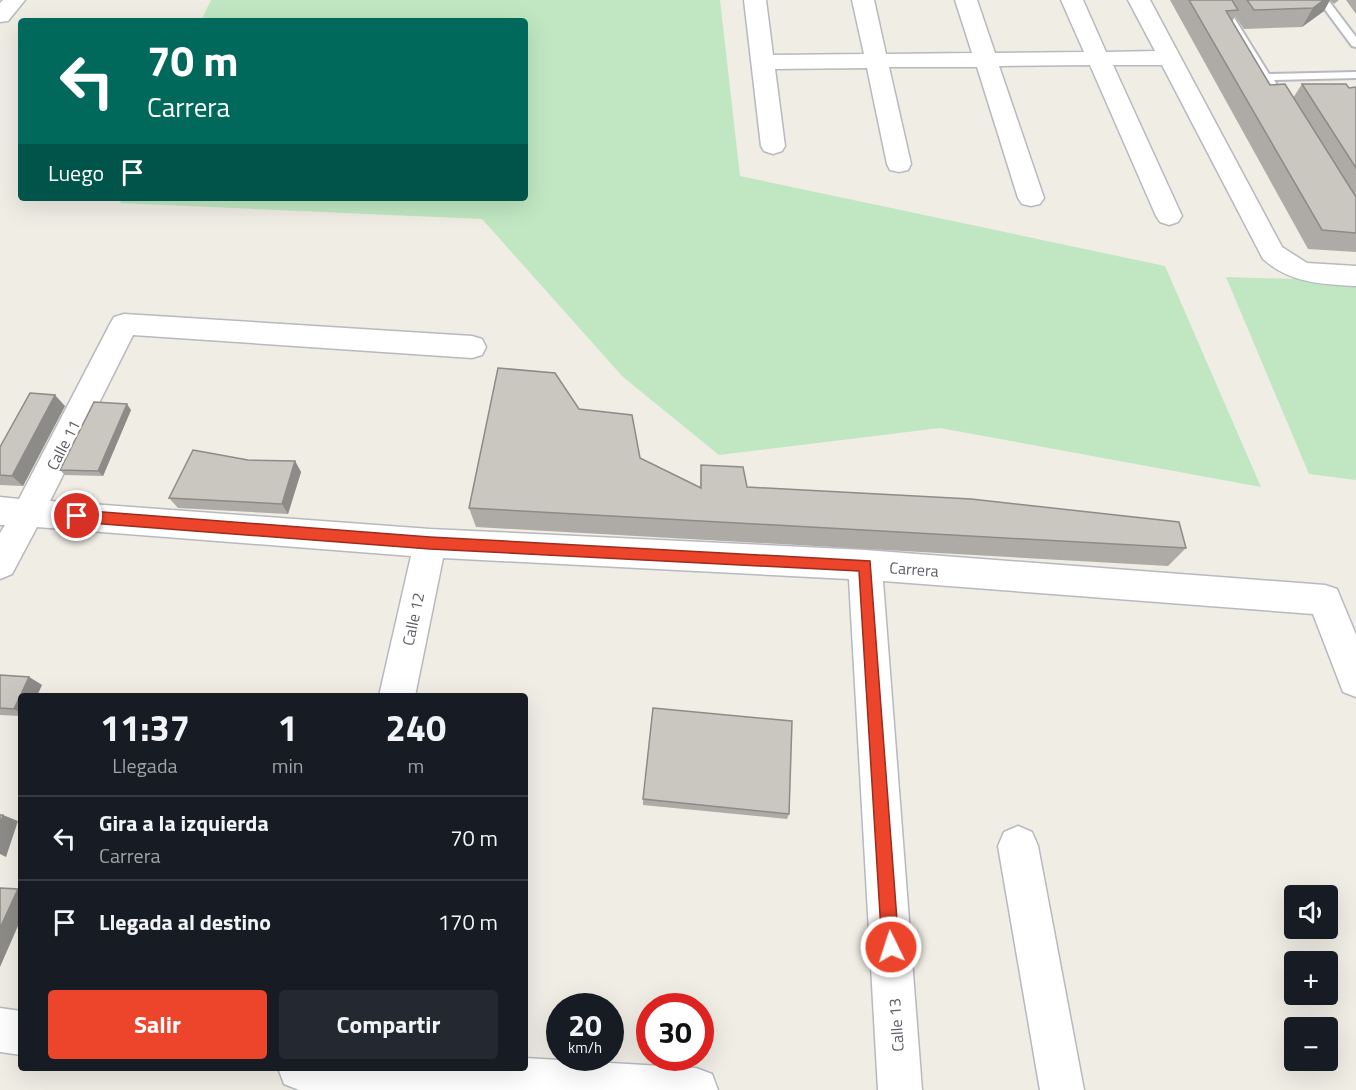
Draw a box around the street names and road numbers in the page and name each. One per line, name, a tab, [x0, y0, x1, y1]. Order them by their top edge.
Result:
street label: Calle 11	[40, 416, 86, 474]
street label: Carrera	[889, 555, 939, 583]
street label: Calle 12	[396, 590, 430, 648]
street label: Calle 13	[882, 997, 910, 1053]

